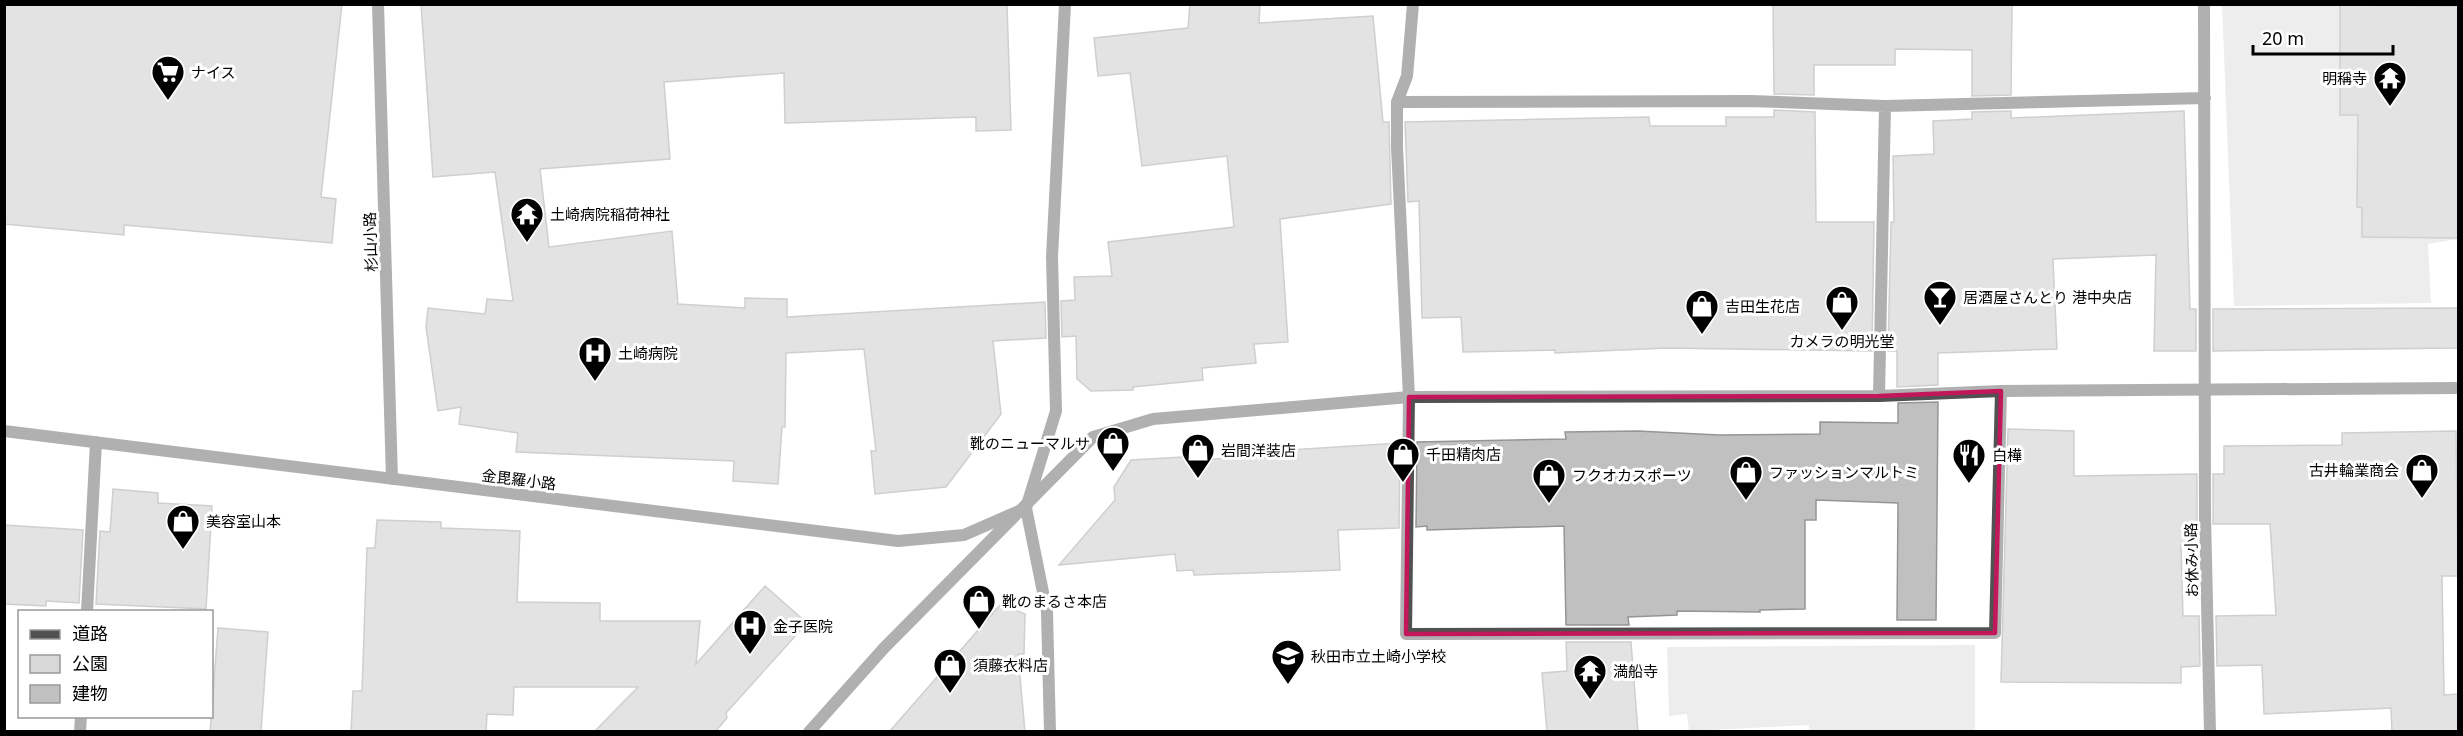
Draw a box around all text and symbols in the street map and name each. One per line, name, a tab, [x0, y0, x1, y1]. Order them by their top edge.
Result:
scale bar	[2253, 18, 2392, 56]
text: 20 m	[2262, 26, 2304, 50]
supermarket icon: ナイス	[150, 54, 186, 101]
temple icon: 明稱寺	[2372, 60, 2408, 107]
place label: ナイス	[191, 62, 236, 82]
place label: 明稱寺	[2322, 68, 2367, 88]
temple icon: 土崎病院稲荷神社	[509, 196, 545, 243]
place label: 土崎病院稲荷神社	[550, 204, 670, 224]
street label: 杉山小路	[359, 212, 381, 272]
bar icon: 居酒屋さんとり 港中央店	[1922, 279, 1958, 326]
shop icon: カメラの明光堂	[1824, 284, 1860, 331]
place label: 居酒屋さんとり 港中央店	[1963, 287, 2132, 307]
shop icon: 吉田生花店	[1684, 288, 1720, 335]
place label: 吉田生花店	[1725, 296, 1800, 316]
place label: カメラの明光堂	[1789, 331, 1895, 351]
hospital icon: 土崎病院	[577, 335, 613, 382]
place label: 土崎病院	[618, 343, 678, 363]
shop icon: 靴のニューマルサ	[1095, 425, 1131, 472]
shop icon: 岩間洋装店	[1180, 432, 1216, 479]
place label: 靴のニューマルサ	[970, 433, 1090, 453]
shop icon: 千田精肉店	[1385, 436, 1421, 483]
restaurant icon: 白樺	[1951, 437, 1987, 484]
place label: 岩間洋装店	[1221, 440, 1296, 460]
place label: 千田精肉店	[1426, 444, 1501, 464]
place label: 白樺	[1992, 445, 2022, 465]
shop icon: 古井輪業商会	[2404, 452, 2440, 499]
shop icon: ファッションマルトミ	[1728, 454, 1764, 501]
shop icon: フクオカスポーツ	[1531, 457, 1567, 504]
place label: 古井輪業商会	[2309, 460, 2399, 480]
place label: ファッションマルトミ	[1769, 462, 1919, 482]
street label: 金毘羅小路	[481, 465, 557, 493]
place label: フクオカスポーツ	[1572, 465, 1692, 485]
shop icon: 美容室山本	[165, 503, 201, 550]
place label: 美容室山本	[206, 511, 281, 531]
street label: お休み小路	[2180, 522, 2202, 598]
shop icon: 靴のまるさ本店	[961, 583, 997, 630]
place label: 靴のまるさ本店	[1002, 591, 1107, 611]
hospital icon: 金子医院	[732, 608, 768, 655]
legend	[18, 610, 213, 718]
place label: 金子医院	[773, 616, 833, 636]
text: 道路	[72, 621, 108, 645]
school or university icon: 秋田市立土崎小学校	[1270, 638, 1306, 685]
place label: 秋田市立土崎小学校	[1311, 646, 1446, 666]
shop icon: 須藤衣料店	[932, 647, 968, 694]
text: 公園	[72, 651, 108, 675]
temple icon: 満船寺	[1572, 653, 1608, 700]
place label: 須藤衣料店	[973, 655, 1048, 675]
place label: 満船寺	[1613, 661, 1658, 681]
text: 建物	[72, 681, 108, 705]

